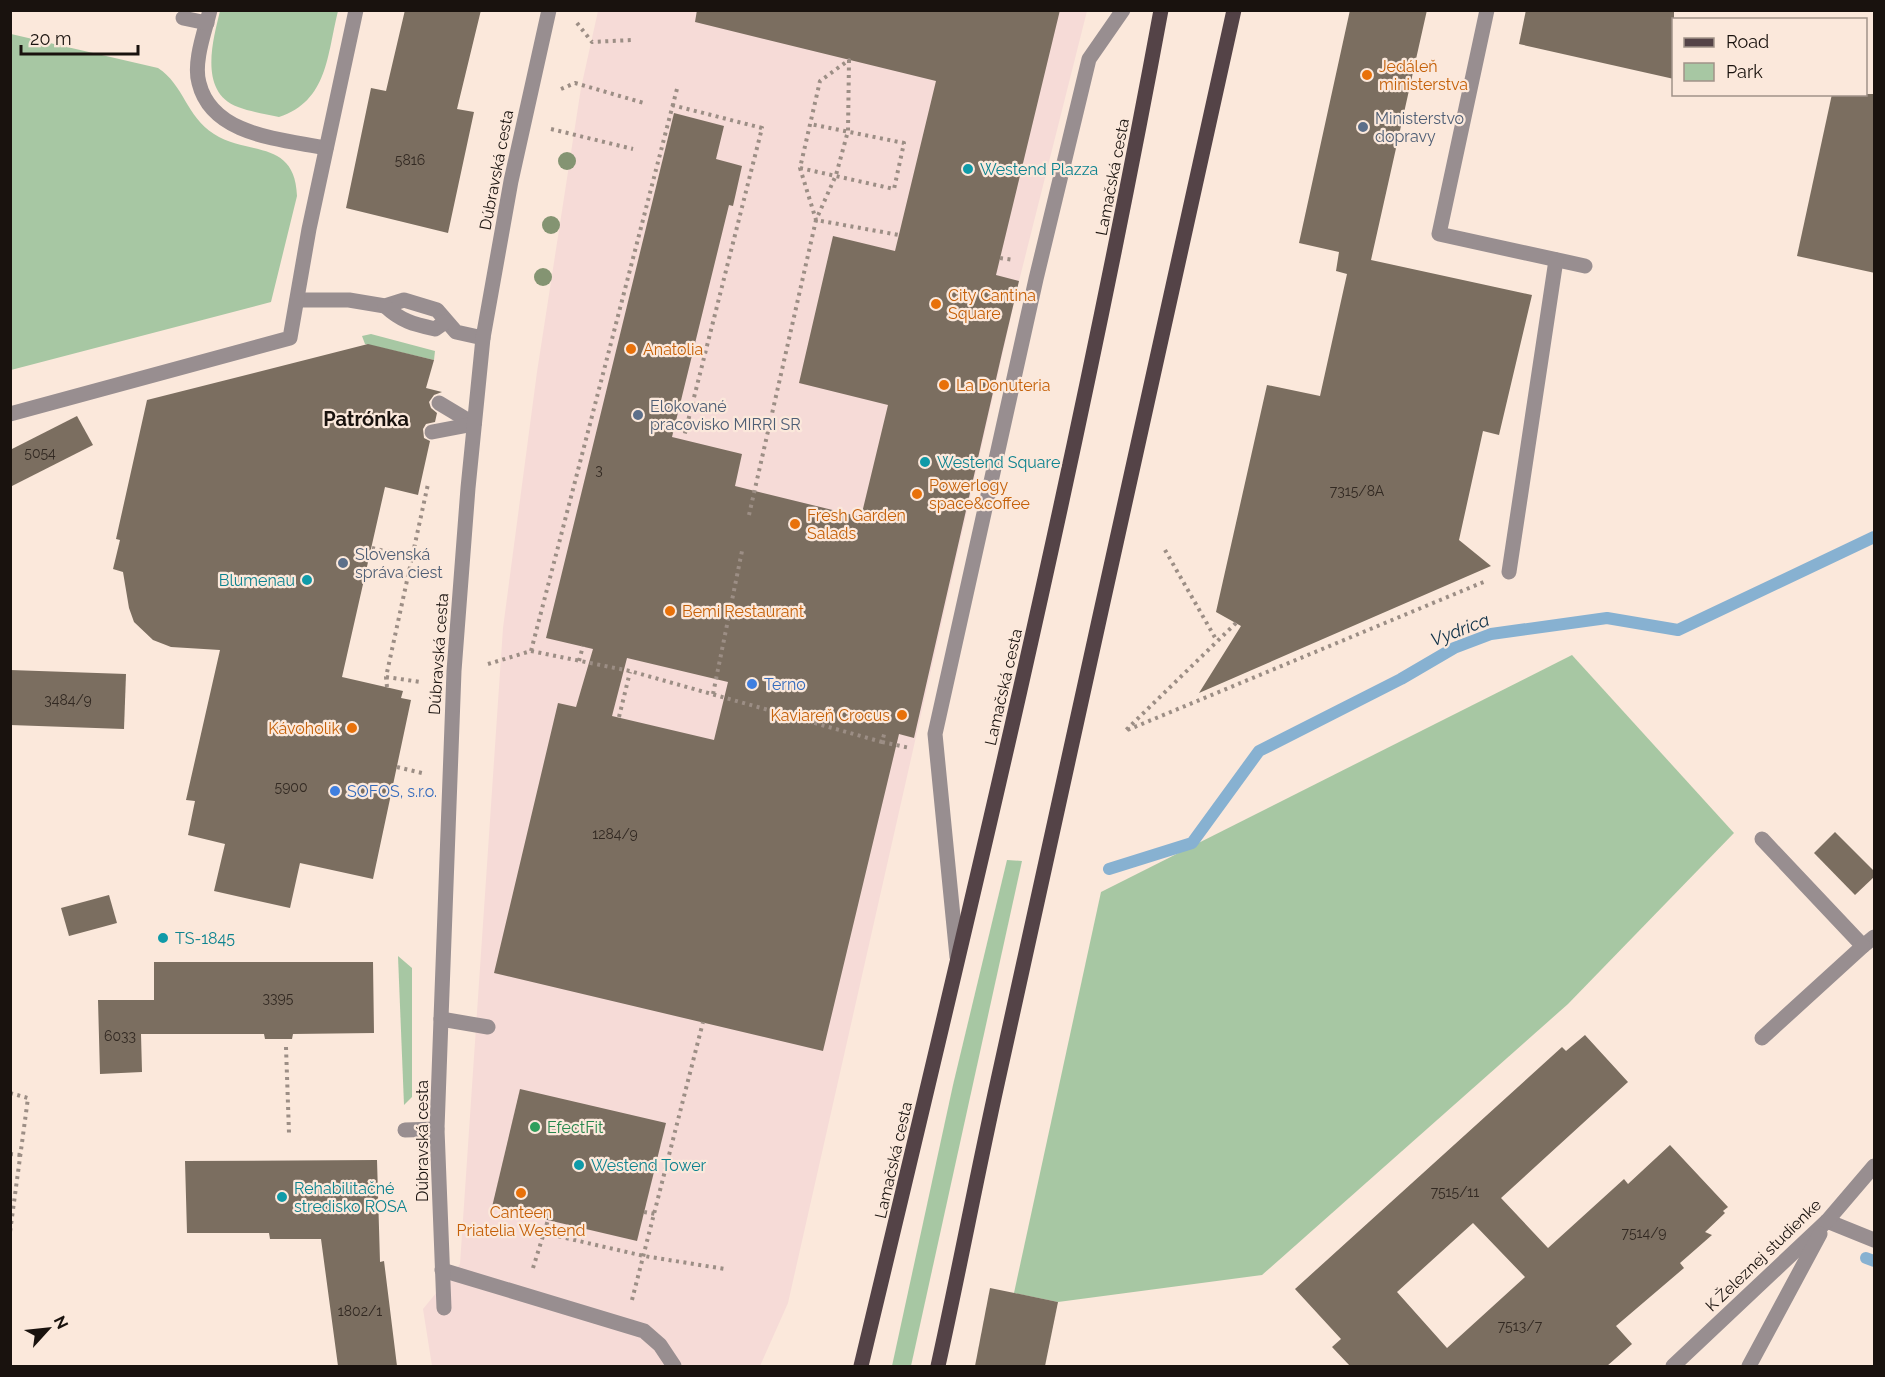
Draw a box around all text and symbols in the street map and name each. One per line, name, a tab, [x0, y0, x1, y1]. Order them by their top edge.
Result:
scale bar	[21, 18, 138, 56]
legend	[1672, 18, 1867, 96]
text: 20 m	[30, 28, 72, 49]
text: Road	[1726, 31, 1769, 52]
place label: Jedáleň ministerstva	[1379, 57, 1468, 94]
text: Park	[1726, 61, 1763, 82]
marker: Jedáleň ministerstva	[1360, 68, 1374, 82]
street label: Dúbravská cesta	[476, 108, 517, 232]
place label: Ministerstvo dopravy	[1375, 109, 1464, 146]
street label: Lamačská cesta	[1092, 117, 1133, 237]
marker: Ministerstvo dopravy	[1356, 120, 1370, 134]
house number: 5816	[395, 152, 425, 168]
place label: Westend Plazza	[980, 160, 1098, 179]
marker: Westend Plazza	[961, 162, 975, 176]
place label: City Cantina Square	[948, 286, 1036, 323]
marker: City Cantina Square	[929, 297, 943, 311]
place label: Anatolia	[643, 340, 703, 359]
marker: Anatolia	[624, 342, 638, 356]
place label: La Donuteria	[956, 376, 1050, 395]
marker: La Donuteria	[937, 378, 951, 392]
place label: Elokované pracovisko MIRRI SR	[650, 397, 801, 434]
district label: Patrónka	[323, 407, 409, 431]
marker: Elokované pracovisko MIRRI SR	[631, 408, 645, 422]
house number: 5054	[24, 445, 56, 461]
place label: Westend Square	[937, 453, 1060, 472]
marker: Westend Square	[918, 455, 932, 469]
house number: 3	[595, 462, 603, 478]
place label: Powerlogy space&coffee	[929, 476, 1030, 513]
house number: 7315/8A	[1330, 483, 1385, 499]
marker: Powerlogy space&coffee	[910, 487, 924, 501]
place label: Fresh Garden Salads	[807, 506, 906, 543]
marker: Fresh Garden Salads	[788, 517, 802, 531]
place label: Slovenská správa ciest	[355, 545, 443, 582]
marker: Slovenská správa ciest	[336, 556, 350, 570]
place label: Blumenau	[219, 571, 295, 590]
marker: Blumenau	[300, 573, 314, 587]
street label: Dúbravská cesta	[425, 592, 452, 716]
place label: Bemi Restaurant	[682, 602, 805, 621]
marker: Bemi Restaurant	[663, 604, 677, 618]
water label: Vydrica	[1427, 609, 1492, 650]
street label: Lamačská cesta	[981, 627, 1026, 747]
place label: Terno	[764, 675, 806, 694]
marker: Terno	[745, 677, 759, 691]
house number: 3484/9	[44, 692, 92, 708]
place label: Kaviareň Crocus	[770, 706, 890, 725]
marker: Kaviareň Crocus	[895, 708, 909, 722]
place label: Kávoholik	[268, 719, 341, 738]
marker: Kávoholik	[345, 721, 359, 735]
house number: 5900	[275, 779, 307, 795]
place label: SOFOS, s.r.o.	[347, 782, 437, 801]
marker: SOFOS, s.r.o.	[328, 784, 342, 798]
house number: 1284/9	[592, 826, 638, 842]
place label: TS-1845	[175, 929, 235, 948]
marker: TS-1845	[156, 931, 170, 945]
house number: 3395	[263, 990, 294, 1006]
house number: 6033	[104, 1028, 136, 1044]
street label: Dúbravská cesta	[413, 1080, 432, 1202]
street label: Lamačská cesta	[871, 1100, 916, 1220]
place label: EfectFit	[547, 1118, 604, 1137]
marker: EfectFit	[528, 1120, 542, 1134]
place label: Westend Tower	[591, 1156, 707, 1175]
marker: Westend Tower	[572, 1158, 586, 1172]
place label: Rehabilitačné stredisko ROSA	[294, 1179, 408, 1216]
house number: 7515/11	[1431, 1184, 1479, 1200]
marker: Canteen Priatelia Westend	[514, 1186, 528, 1200]
marker: Rehabilitačné stredisko ROSA	[275, 1190, 289, 1204]
street label: K Železnej studienke	[1701, 1194, 1825, 1316]
place label: Canteen Priatelia Westend	[456, 1203, 586, 1240]
house number: 7514/9	[1622, 1225, 1666, 1241]
north arrow	[18, 1299, 78, 1359]
house number: 1802/1	[338, 1303, 382, 1319]
text: N	[50, 1313, 72, 1332]
house number: 7513/7	[1498, 1318, 1543, 1334]

